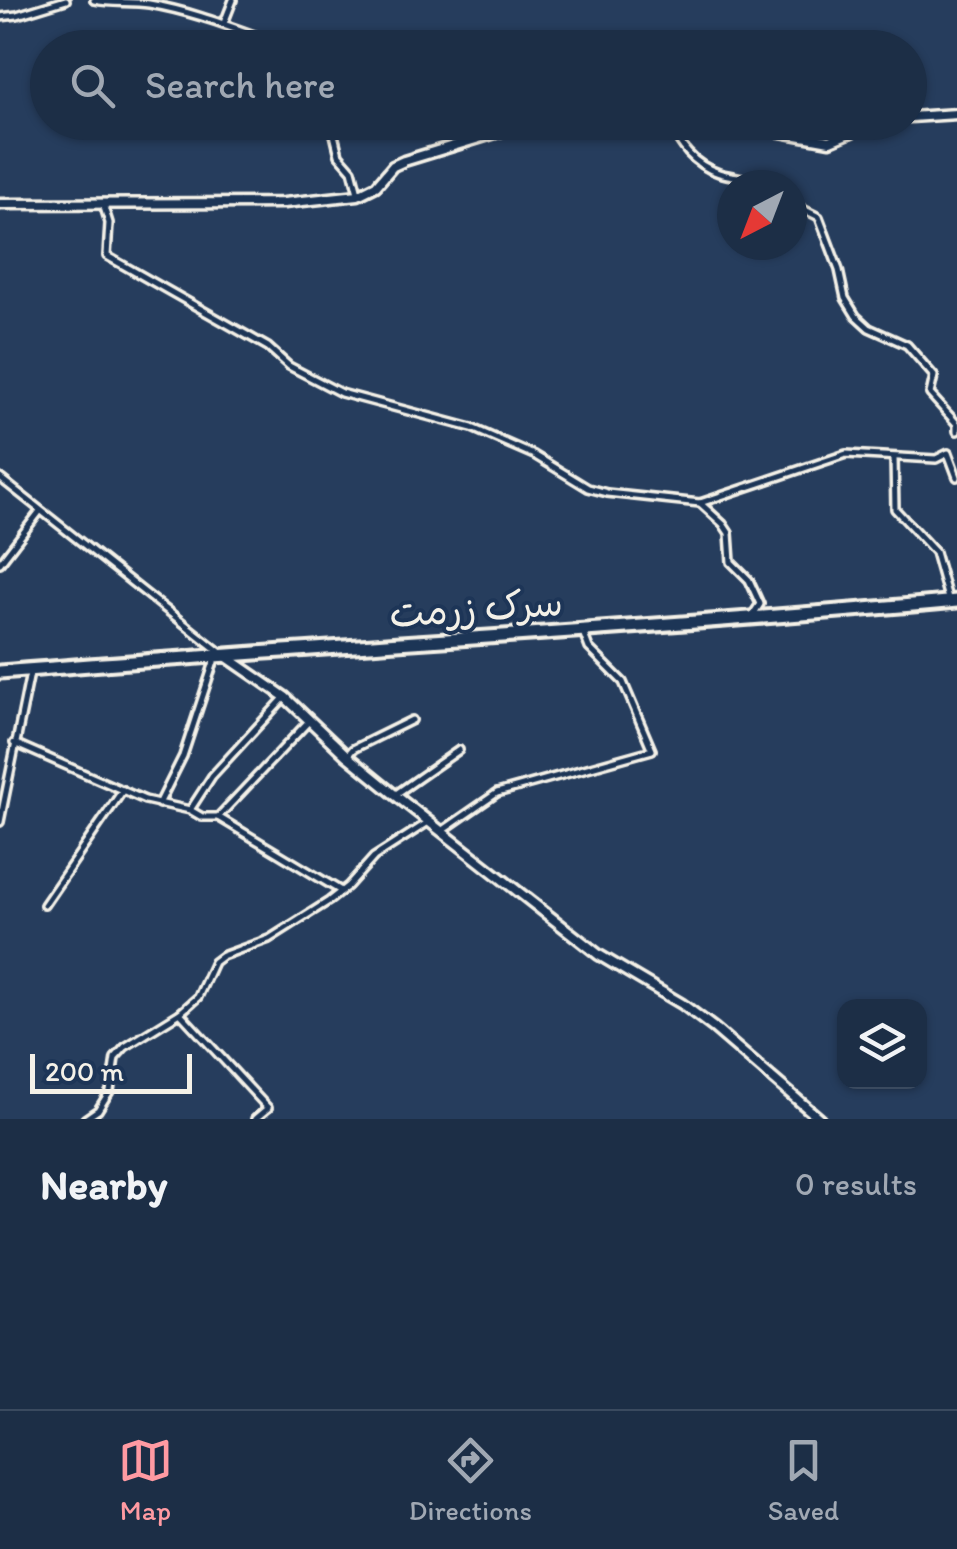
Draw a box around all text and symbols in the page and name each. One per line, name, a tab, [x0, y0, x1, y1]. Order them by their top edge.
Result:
search box	[30, 30, 927, 140]
icon: search	[65, 58, 120, 113]
text: Search here	[145, 62, 336, 108]
north arrow	[717, 170, 807, 260]
street label: سرک زرمت	[388, 579, 564, 637]
map controls	[837, 999, 927, 1089]
button: layers	[837, 999, 927, 1089]
scale bar	[30, 1049, 192, 1094]
text: 200 m	[45, 1054, 124, 1088]
text: Nearby	[40, 1159, 167, 1210]
text: 0 results	[795, 1165, 917, 1203]
tab: Map	[118, 1433, 173, 1527]
tab: Directions	[409, 1433, 532, 1527]
tab: Saved	[768, 1433, 839, 1527]

